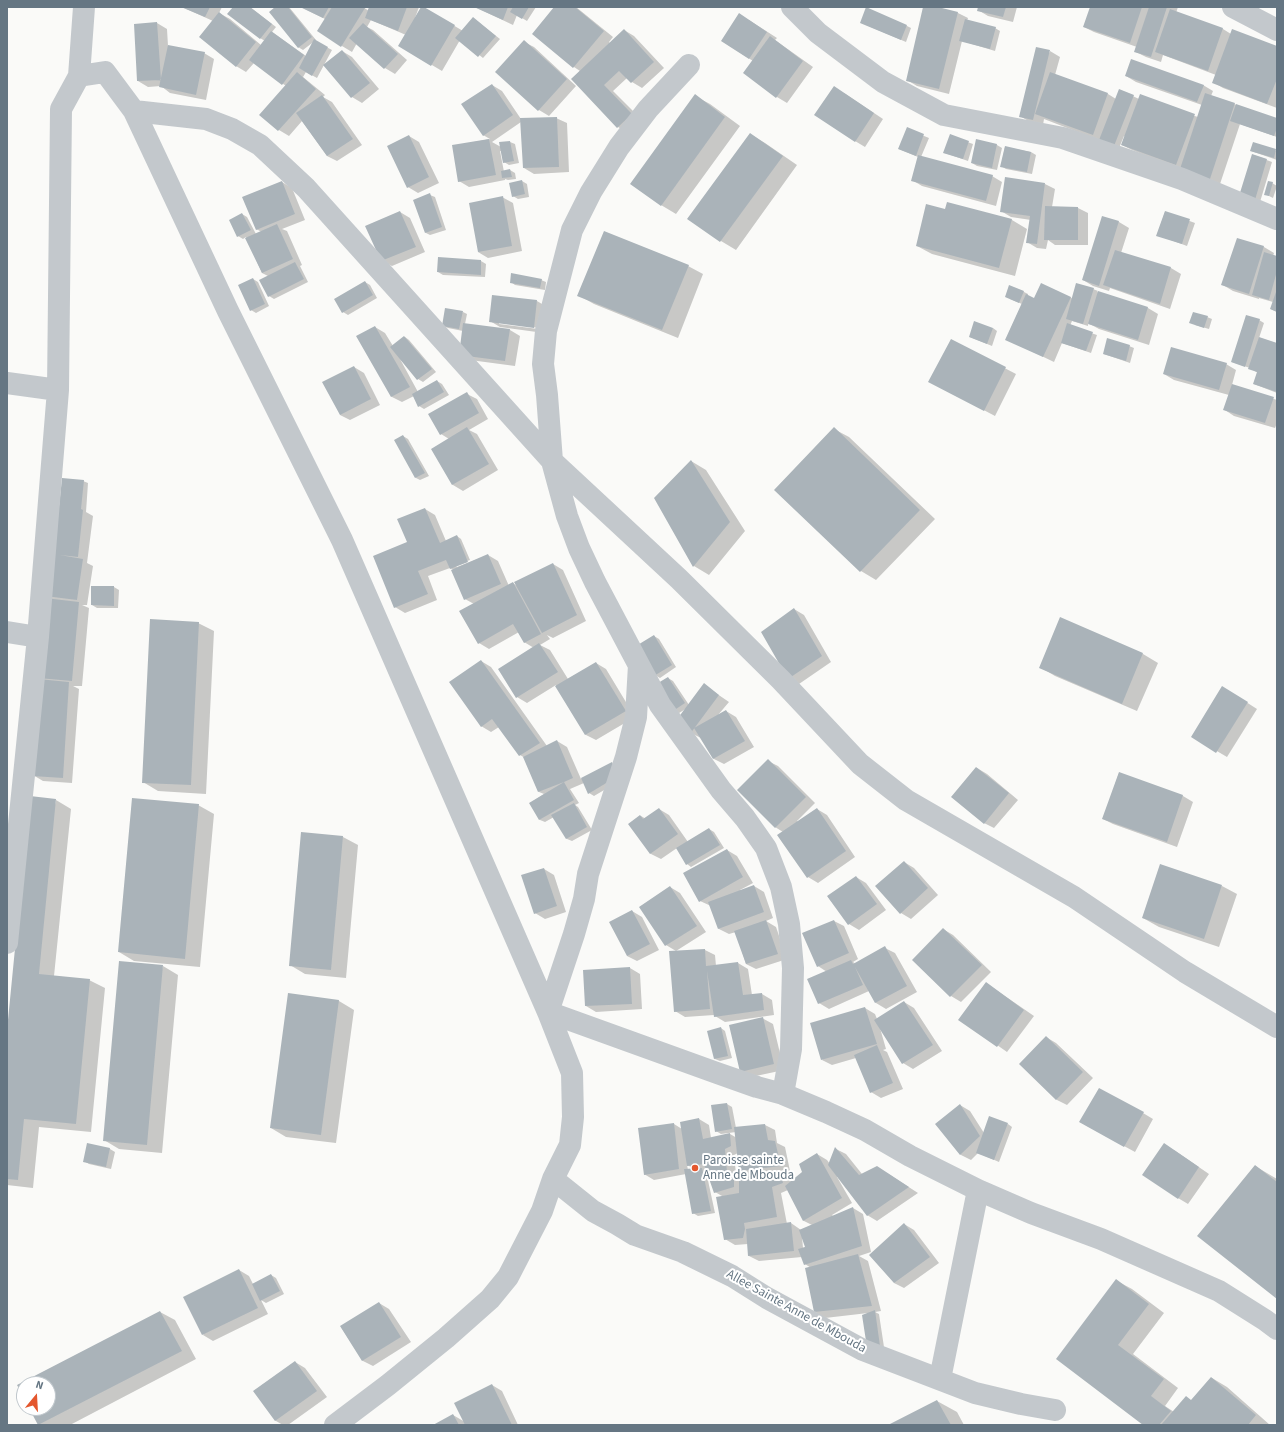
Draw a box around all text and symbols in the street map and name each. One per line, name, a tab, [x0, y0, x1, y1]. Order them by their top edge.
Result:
place label: Paroisse sainte Anne de Mbouda	[703, 1153, 794, 1184]
marker: Paroisse sainte Anne de Mbouda	[690, 1163, 700, 1173]
street label: Allee Sainte Anne de Mbouda	[723, 1267, 869, 1357]
north arrow	[16, 1376, 56, 1416]
text: N	[34, 1377, 45, 1393]

